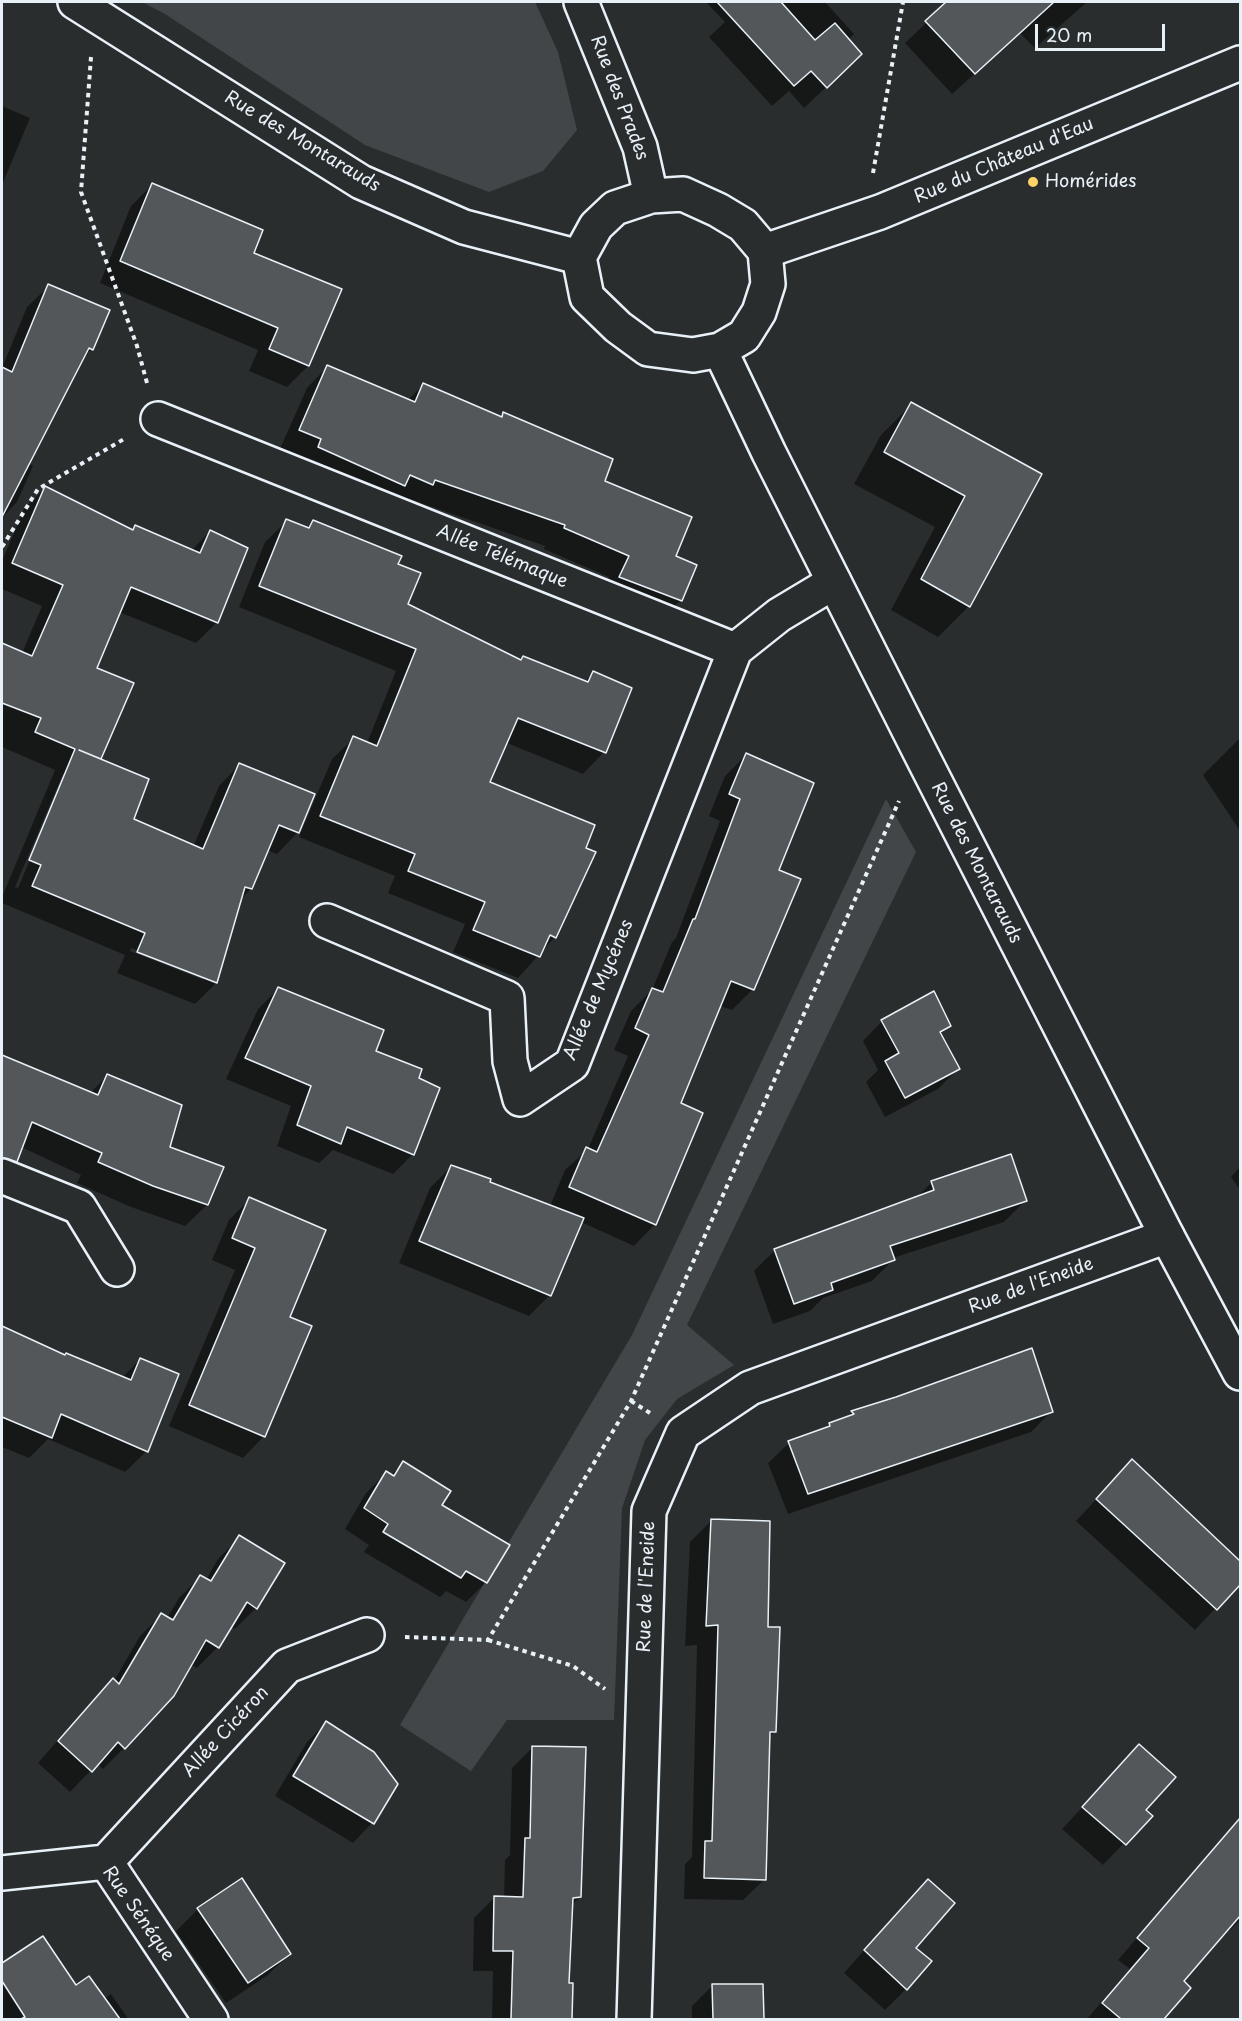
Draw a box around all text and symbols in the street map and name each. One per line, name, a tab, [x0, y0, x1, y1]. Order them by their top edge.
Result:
scale bar	[1038, 12, 1168, 50]
text: 20 m	[1046, 21, 1092, 48]
street label: Rue des Prades	[585, 33, 653, 163]
street label: Rue des Montarauds	[220, 87, 384, 197]
street label: Rue du Château d'Eau	[911, 113, 1097, 209]
place label: Homérides	[1045, 171, 1136, 193]
marker: Homérides	[1026, 175, 1040, 189]
street label: Allée Télémaque	[433, 521, 571, 593]
street label: Rue des Montarauds	[926, 779, 1026, 947]
street label: Allée de Mycénes	[560, 917, 638, 1063]
street label: Rue de l'Eneide	[966, 1253, 1096, 1319]
street label: Rue de l'Eneide	[634, 1521, 660, 1653]
street label: Allée Cicéron	[178, 1682, 274, 1782]
street label: Rue Sénéque	[97, 1862, 179, 1966]

